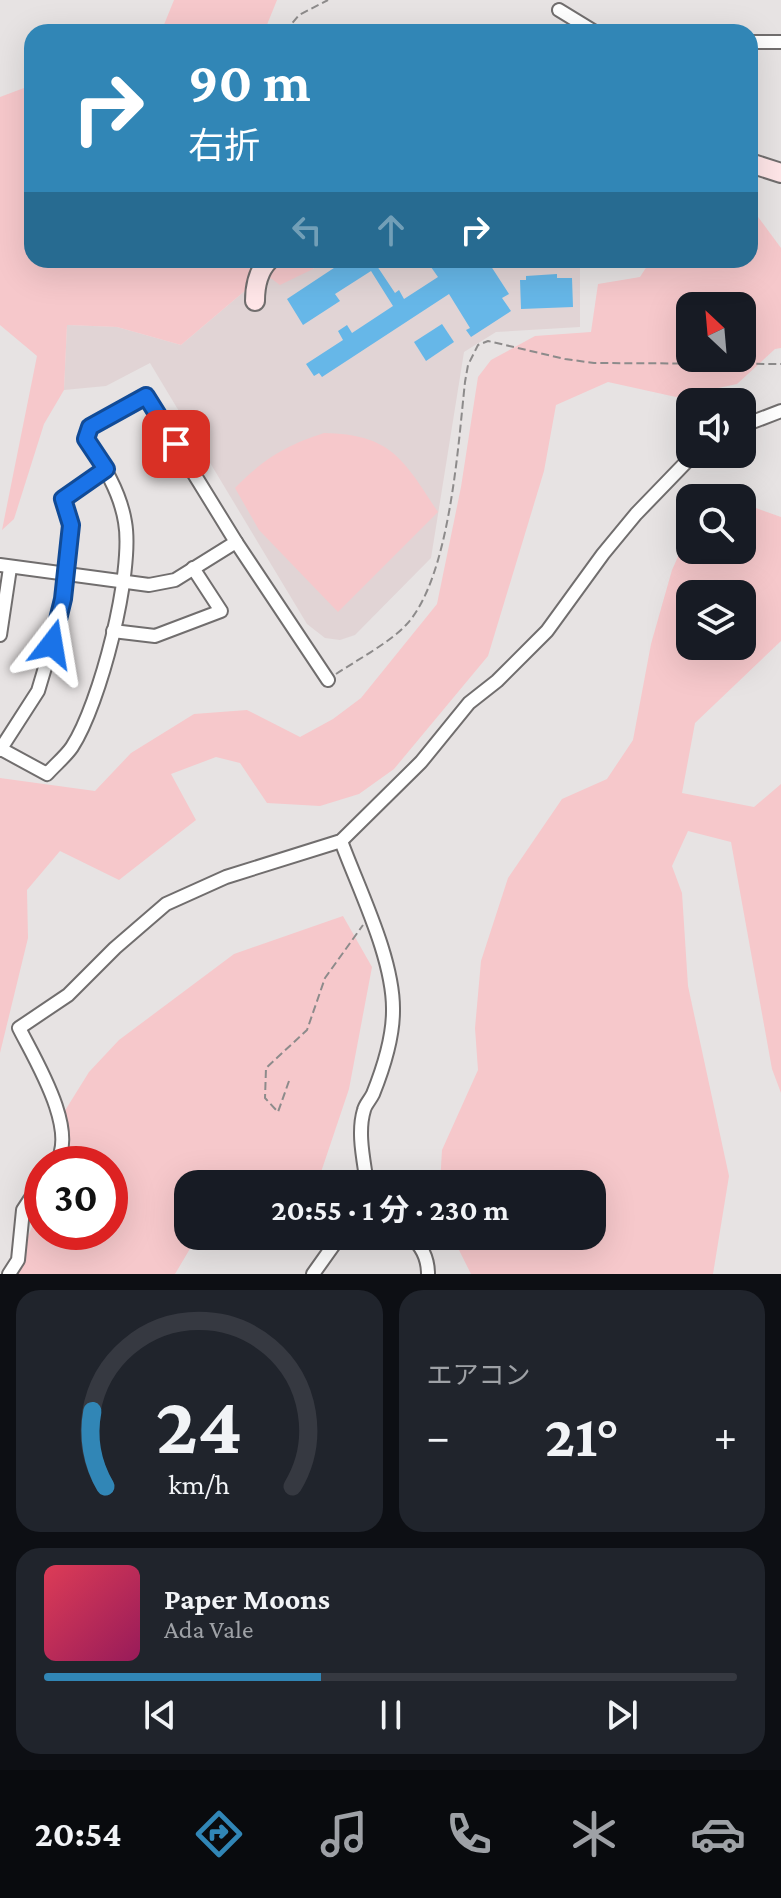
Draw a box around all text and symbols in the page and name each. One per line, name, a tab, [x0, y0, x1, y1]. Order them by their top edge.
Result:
text: 90 m	[188, 51, 311, 113]
icon: right	[56, 56, 160, 160]
text: 右折	[188, 126, 260, 166]
icon: left	[285, 208, 329, 252]
icon: ahead	[369, 208, 413, 252]
icon: right	[453, 208, 497, 252]
north arrow	[676, 292, 756, 372]
map controls	[676, 292, 756, 660]
button: sound	[676, 388, 756, 468]
pin	[142, 410, 210, 478]
icon: arrive	[154, 422, 198, 466]
button: search	[676, 484, 756, 564]
button: layers	[676, 580, 756, 660]
position arrow	[10, 602, 94, 686]
speed limit sign: 30	[24, 1146, 128, 1250]
text: 20:55 · 1 分 · 230 m	[271, 1193, 509, 1226]
text: エアコン	[427, 1361, 531, 1390]
text: 24	[156, 1378, 243, 1471]
text: 21°	[544, 1402, 619, 1469]
text: −	[427, 1412, 450, 1460]
text: +	[714, 1412, 737, 1460]
text: km/h	[168, 1468, 230, 1500]
text: Paper Moons	[164, 1582, 330, 1615]
text: Ada Vale	[164, 1615, 253, 1644]
icon: previous	[138, 1693, 182, 1737]
icon: pause	[369, 1693, 413, 1737]
icon: next	[600, 1693, 644, 1737]
icon: directions	[191, 1806, 247, 1862]
icon: music	[316, 1806, 372, 1862]
icon: phone	[441, 1806, 497, 1862]
icon: climate	[566, 1806, 622, 1862]
icon: car	[690, 1806, 746, 1862]
text: 20:54	[34, 1814, 122, 1854]

